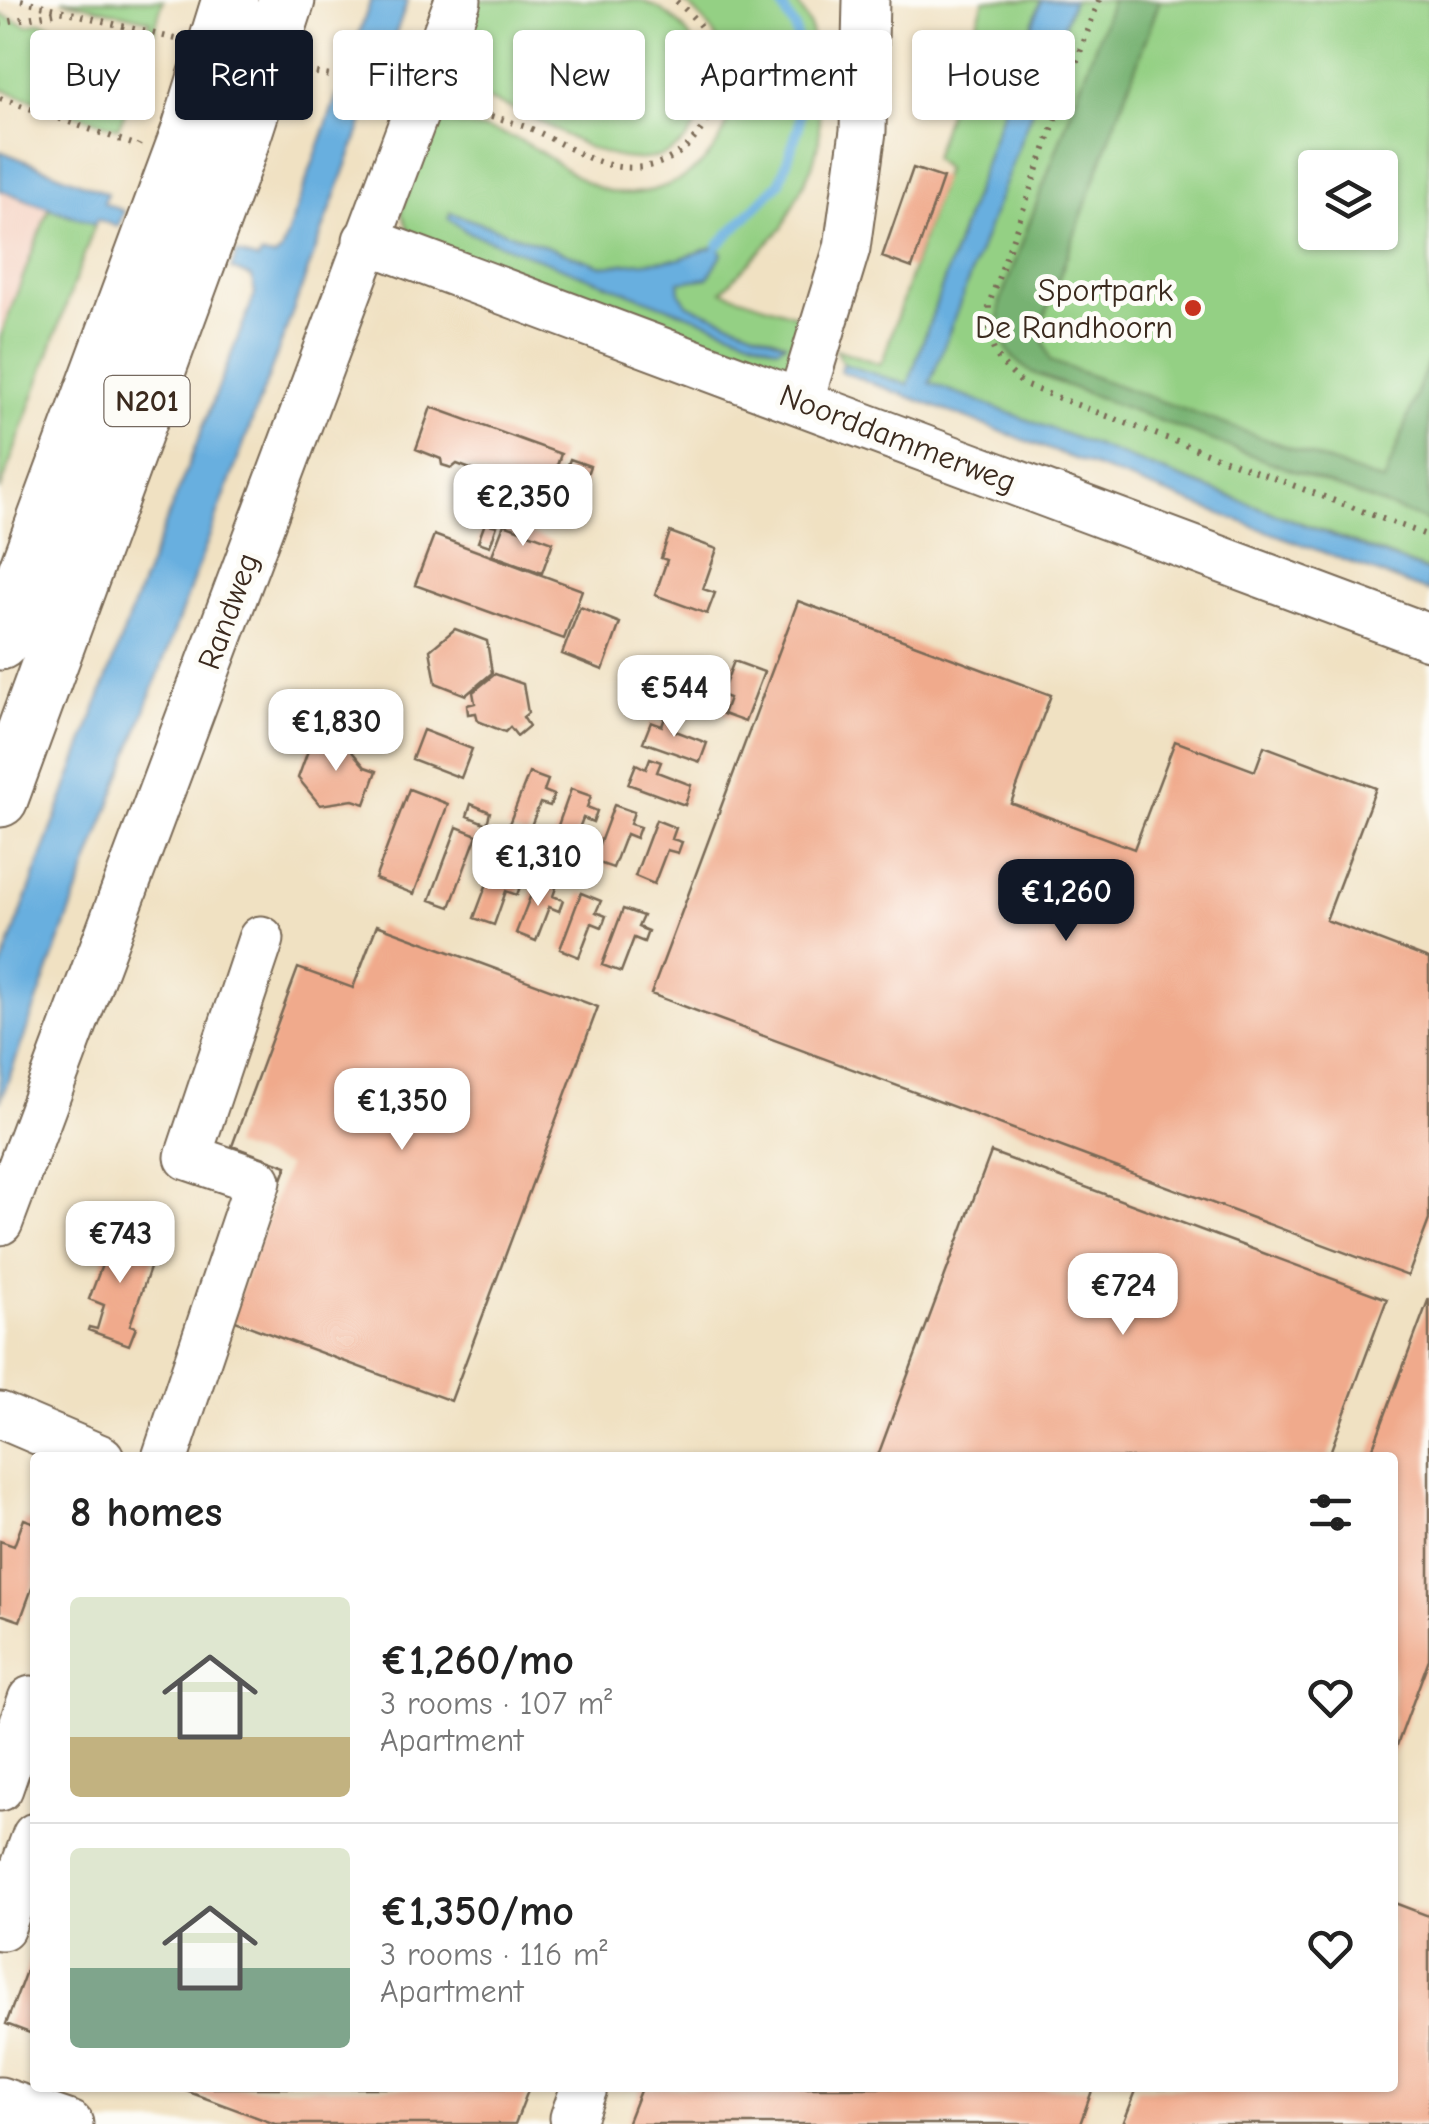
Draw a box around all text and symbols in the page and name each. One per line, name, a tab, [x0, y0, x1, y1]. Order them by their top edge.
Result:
chip: Buy	[30, 30, 155, 120]
chip: Rent	[175, 30, 313, 120]
chip: Filters	[333, 30, 493, 120]
chip: New	[513, 30, 645, 120]
chip: Apartment	[665, 30, 892, 120]
chip: House	[912, 30, 1075, 120]
map controls	[1298, 150, 1398, 250]
button: layers	[1298, 150, 1398, 250]
place label: Sportpark De Randhoorn	[975, 272, 1174, 346]
marker: Sportpark De Randhoorn	[1182, 297, 1204, 319]
road number: N201	[104, 376, 190, 426]
street label: Noorddammerweg	[774, 376, 1021, 501]
pin: €2,350	[442, 464, 604, 549]
text: €2,350	[475, 478, 571, 515]
street label: Randweg	[190, 548, 267, 675]
pin: €544	[615, 655, 733, 740]
text: €544	[639, 669, 709, 706]
pin: €1,830	[255, 689, 417, 774]
text: €1,830	[290, 703, 382, 740]
pin: €1,310	[457, 824, 619, 909]
text: €1,310	[494, 838, 582, 875]
pin: €1,260	[985, 859, 1147, 944]
text: €1,260	[1020, 873, 1112, 910]
pin: €1,350	[321, 1068, 483, 1153]
text: €1,350	[356, 1082, 448, 1119]
pin: €743	[61, 1201, 179, 1286]
text: €743	[88, 1215, 152, 1252]
pin: €724	[1064, 1253, 1182, 1338]
text: €724	[1090, 1267, 1156, 1304]
icon: filters	[1303, 1485, 1358, 1540]
text: 8 homes	[70, 1488, 222, 1537]
text: €1,260/mo	[380, 1636, 574, 1685]
icon: home	[150, 1637, 270, 1757]
icon: heart	[1303, 1670, 1358, 1725]
text: 3 rooms · 107 m²	[380, 1685, 612, 1722]
text: Apartment	[380, 1722, 523, 1759]
text: €1,350/mo	[380, 1887, 574, 1936]
icon: home	[150, 1888, 270, 2008]
icon: heart	[1303, 1921, 1358, 1976]
text: 3 rooms · 116 m²	[380, 1936, 608, 1973]
text: Apartment	[380, 1973, 523, 2010]

